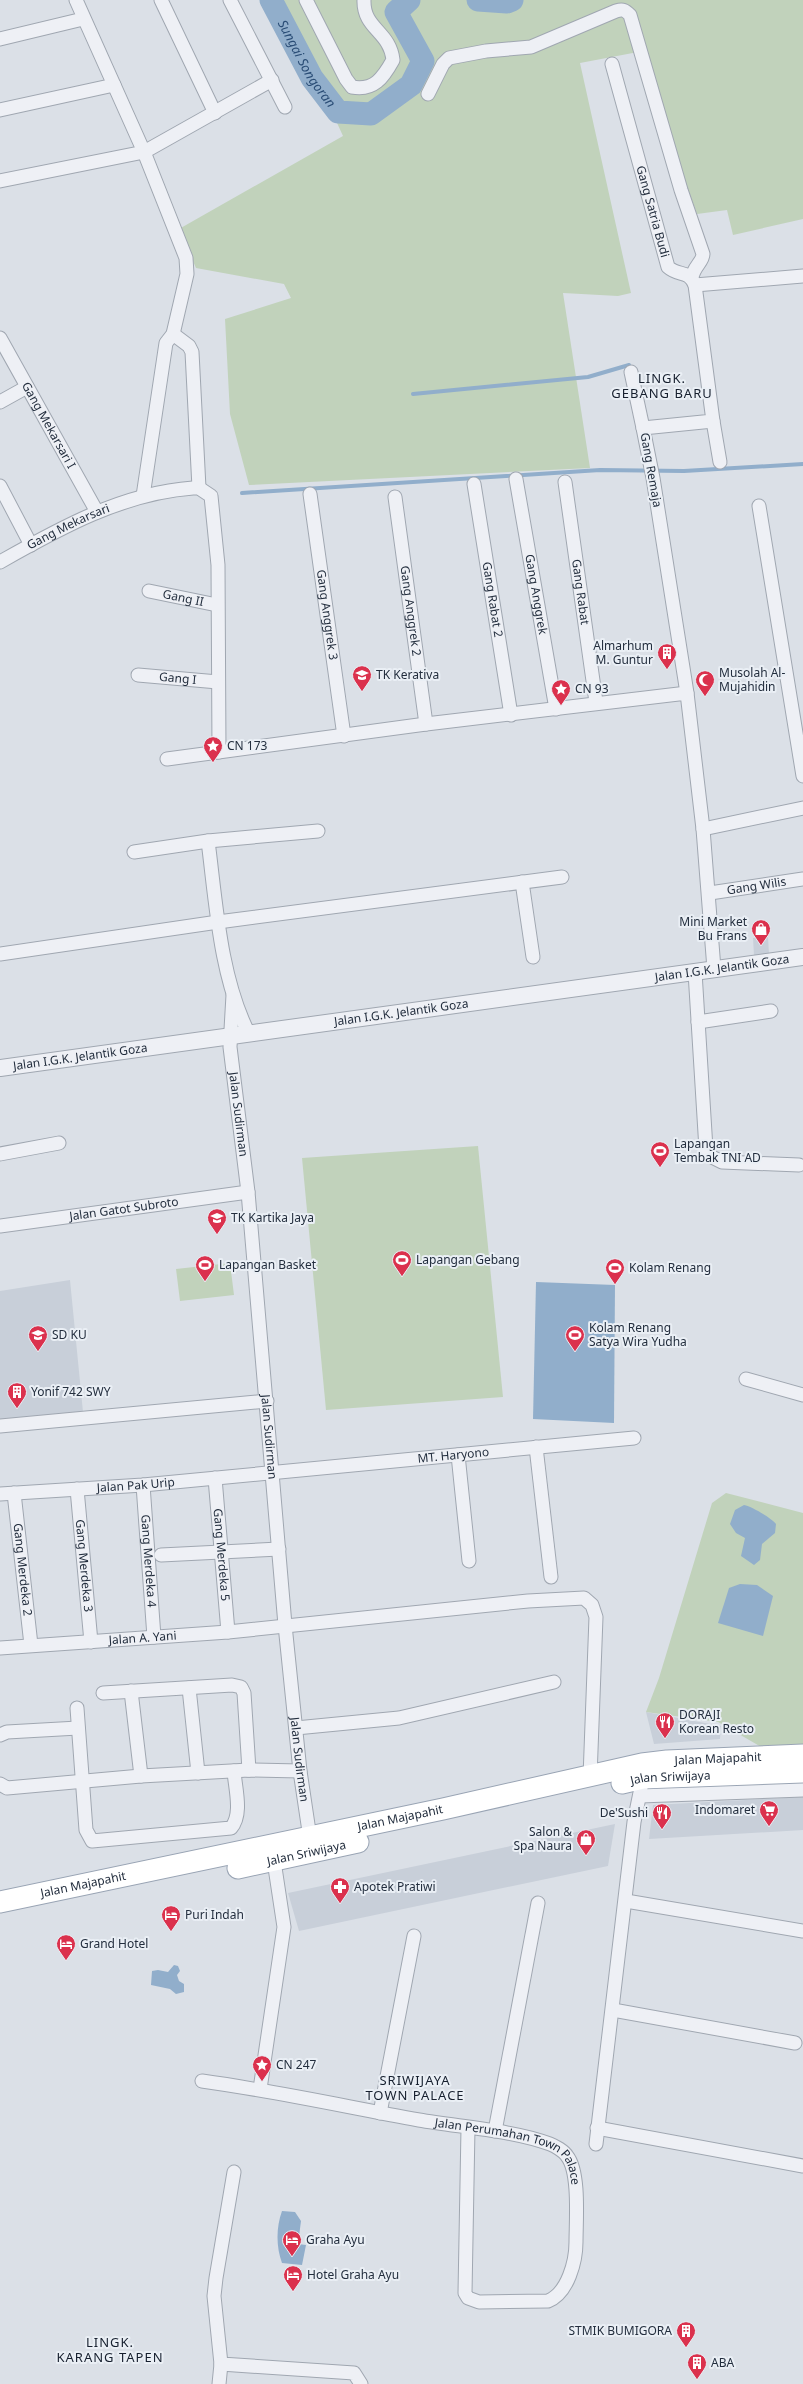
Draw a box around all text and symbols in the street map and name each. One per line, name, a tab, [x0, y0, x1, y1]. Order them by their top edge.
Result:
water label: Sungai Songoran	[274, 16, 340, 111]
street label: Gang Satria Budi	[632, 163, 674, 259]
district label: LINGK. GEBANG BARU	[611, 369, 713, 402]
street label: Gang Mekarsari I	[18, 379, 80, 472]
street label: Gang Remaja	[637, 431, 666, 509]
street label: Gang Mekarsari	[24, 499, 112, 553]
street label: Gang Anggrek	[521, 553, 552, 636]
street label: Gang Rabat	[568, 558, 594, 626]
street label: Gang Rabat 2	[479, 561, 507, 638]
street label: Gang Anggrek 2	[396, 565, 426, 657]
street label: Gang Anggrek 3	[313, 568, 342, 661]
street label: Gang II	[161, 585, 205, 610]
place label: Almarhum M. Guntur	[593, 637, 653, 668]
building icon: Almarhum M. Guntur	[656, 642, 678, 670]
school or university icon: TK Kerativa	[351, 664, 373, 692]
place label: Musolah Al- Mujahidin	[719, 664, 785, 695]
place label: TK Kerativa	[376, 666, 439, 683]
street label: Gang I	[158, 668, 197, 688]
mosque icon: Musolah Al- Mujahidin	[694, 669, 716, 697]
place icon: CN 93	[550, 678, 572, 706]
place label: CN 93	[575, 680, 609, 697]
place icon: CN 173	[202, 735, 224, 763]
place label: CN 173	[227, 737, 268, 754]
street label: Gang Wilis	[726, 873, 787, 898]
place label: Mini Market Bu Frans	[679, 913, 748, 944]
shop icon: Mini Market Bu Frans	[750, 918, 772, 946]
street label: Jalan I.G.K. Jelantik Goza	[653, 950, 790, 986]
street label: Jalan I.G.K. Jelantik Goza	[332, 994, 469, 1030]
street label: Jalan I.G.K. Jelantik Goza	[11, 1039, 148, 1074]
street label: Jalan Sudirman	[225, 1070, 253, 1158]
place label: Lapangan Tembak TNI AD	[674, 1135, 761, 1166]
sports icon: Lapangan Tembak TNI AD	[649, 1140, 671, 1168]
street label: Jalan Gatot Subroto	[67, 1193, 179, 1225]
school or university icon: TK Kartika Jaya	[206, 1207, 228, 1235]
place label: TK Kartika Jaya	[231, 1209, 314, 1226]
sports icon: Lapangan Gebang	[391, 1249, 413, 1277]
place label: Lapangan Gebang	[416, 1251, 520, 1268]
sports icon: Lapangan Basket	[194, 1254, 216, 1282]
place label: Lapangan Basket	[219, 1256, 317, 1273]
sports icon: Kolam Renang	[604, 1257, 626, 1285]
place label: Kolam Renang	[629, 1259, 711, 1276]
place label: Kolam Renang Satya Wira Yudha	[589, 1319, 687, 1350]
school or university icon: SD KU	[27, 1324, 49, 1352]
sports icon: Kolam Renang Satya Wira Yudha	[564, 1324, 586, 1352]
place label: SD KU	[52, 1326, 87, 1343]
building icon: Yonif 742 SWY	[6, 1381, 28, 1409]
place label: Yonif 742 SWY	[31, 1383, 111, 1400]
street label: Jalan Sudirman	[257, 1393, 282, 1480]
street label: MT. Haryono	[417, 1443, 490, 1467]
street label: Jalan Pak Urip	[95, 1473, 175, 1496]
street label: Gang Merdeka 5	[210, 1508, 234, 1602]
street label: Gang Merdeka 4	[137, 1514, 161, 1608]
street label: Gang Merdeka 3	[72, 1518, 97, 1613]
street label: Gang Merdeka 2	[9, 1522, 37, 1617]
street label: Jalan A. Yani	[107, 1627, 177, 1648]
place label: DORAJI Korean Resto	[679, 1706, 754, 1737]
restaurant icon: DORAJI Korean Resto	[654, 1711, 676, 1739]
street label: Jalan Sudirman	[286, 1715, 313, 1803]
street label: Jalan Majapahit	[673, 1748, 762, 1769]
street label: Jalan Sriwijaya	[628, 1766, 711, 1789]
supermarket icon: Indomaret	[758, 1799, 780, 1827]
street label: Jalan Majapahit	[355, 1800, 445, 1835]
place label: Indomaret	[695, 1801, 756, 1818]
restaurant icon: De'Sushi	[651, 1802, 673, 1830]
place label: De'Sushi	[600, 1804, 648, 1821]
place label: Salon & Spa Naura	[513, 1823, 572, 1854]
shop icon: Salon & Spa Naura	[575, 1828, 597, 1856]
street label: Jalan Sriwijaya	[264, 1836, 347, 1870]
street label: Jalan Majapahit	[38, 1867, 128, 1901]
pharmacy icon: Apotek Pratiwi	[329, 1876, 351, 1904]
place label: Apotek Pratiwi	[354, 1878, 436, 1895]
hotel icon: Puri Indah	[160, 1904, 182, 1932]
place label: Puri Indah	[185, 1906, 244, 1923]
hotel icon: Grand Hotel	[55, 1933, 77, 1961]
place label: Grand Hotel	[80, 1935, 148, 1952]
place icon: CN 247	[251, 2054, 273, 2082]
place label: CN 247	[276, 2056, 317, 2073]
district label: SRIWIJAYA TOWN PALACE	[365, 2071, 465, 2104]
street label: Jalan Perumahan Town Palace	[433, 2113, 585, 2186]
hotel icon: Graha Ayu	[281, 2229, 303, 2257]
place label: Graha Ayu	[306, 2231, 365, 2248]
hotel icon: Hotel Graha Ayu	[282, 2264, 304, 2292]
place label: Hotel Graha Ayu	[307, 2266, 399, 2283]
building icon: STMIK BUMIGORA	[675, 2320, 697, 2348]
place label: STMIK BUMIGORA	[568, 2322, 672, 2339]
district label: LINGK. KARANG TAPEN	[56, 2333, 164, 2366]
building icon: ABA	[686, 2352, 708, 2380]
place label: ABA	[711, 2354, 734, 2371]

